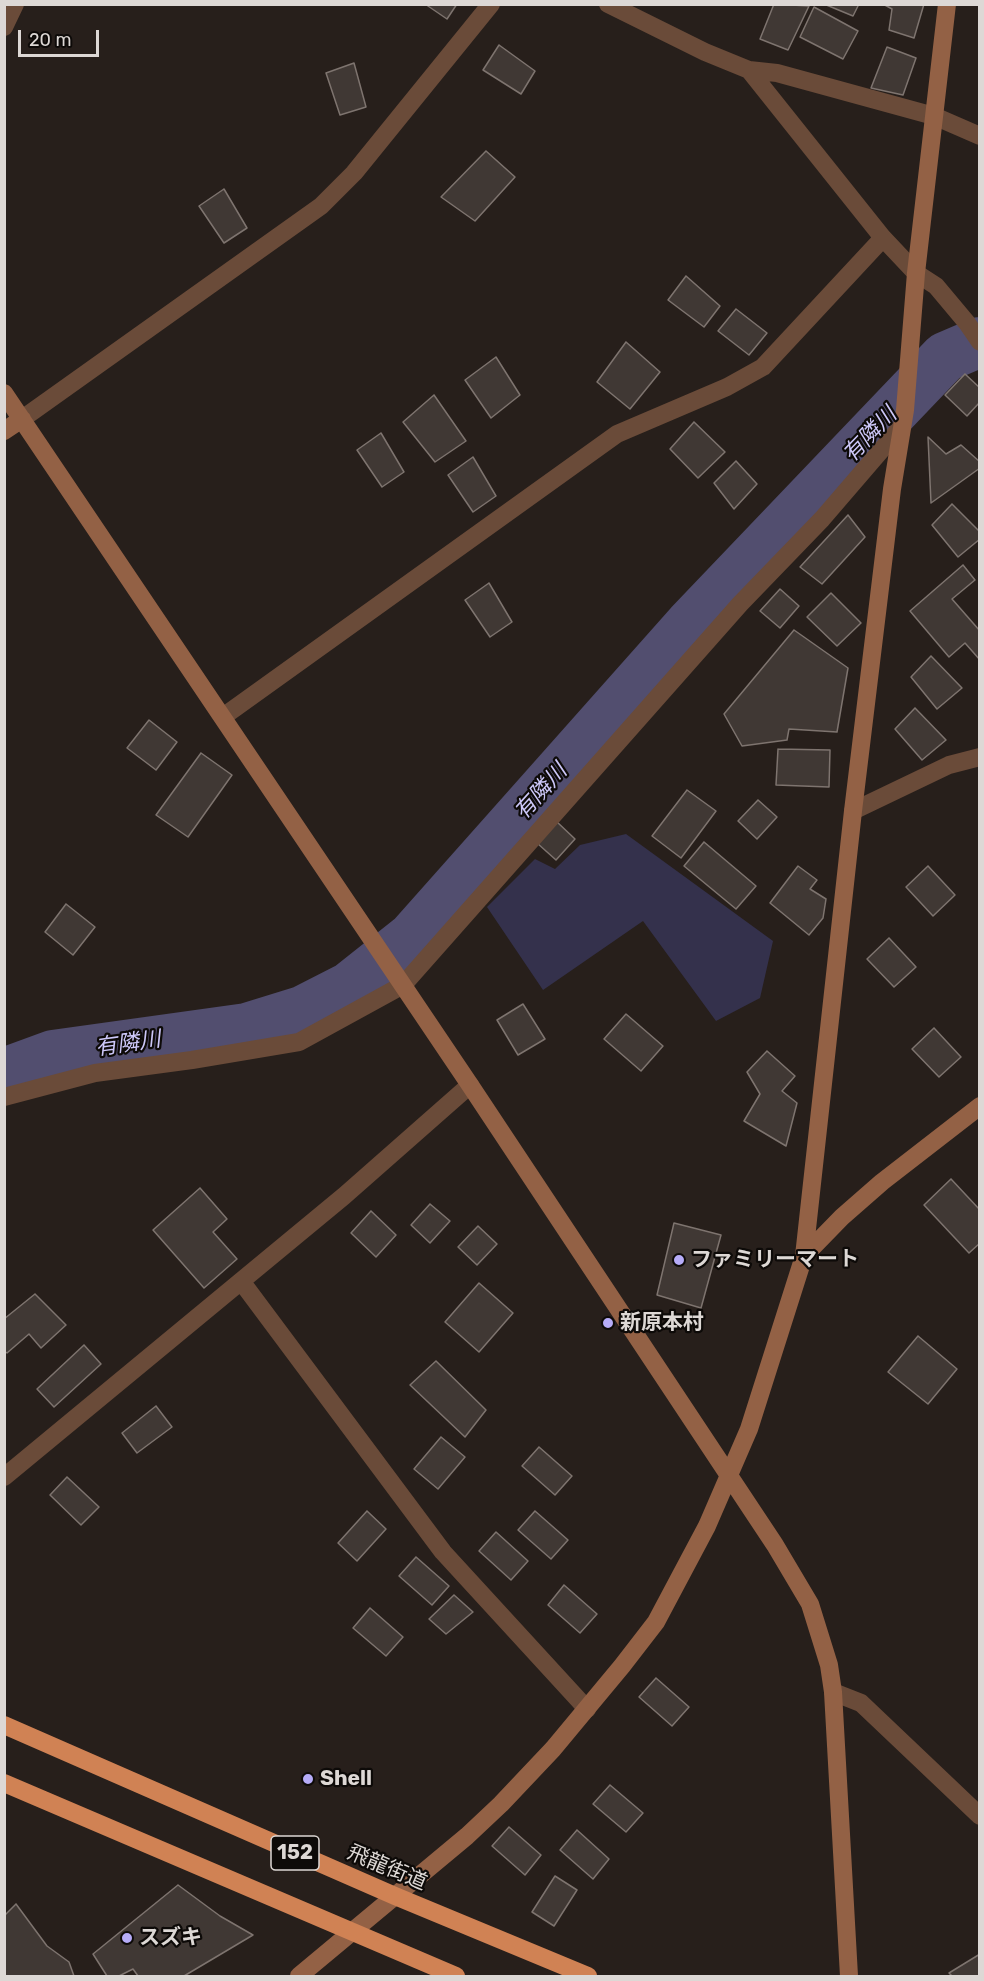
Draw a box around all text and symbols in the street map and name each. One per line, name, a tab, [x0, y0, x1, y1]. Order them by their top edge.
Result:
scale bar	[21, 18, 102, 56]
text: 20 m	[29, 29, 71, 51]
water label: 有隣川	[838, 402, 902, 468]
water label: 有隣川	[509, 759, 573, 825]
water label: 有隣川	[93, 1026, 163, 1062]
place label: ファミリーマート	[691, 1247, 859, 1273]
marker: ファミリーマート	[672, 1253, 686, 1267]
place label: 新原本村	[620, 1310, 704, 1336]
marker: 新原本村	[601, 1316, 615, 1330]
place label: Shell	[320, 1766, 372, 1792]
marker: Shell	[301, 1772, 315, 1786]
road number: 152	[271, 1836, 319, 1870]
street label: 飛龍街道	[343, 1840, 431, 1896]
place label: スズキ	[139, 1925, 202, 1951]
marker: スズキ	[120, 1931, 134, 1945]

